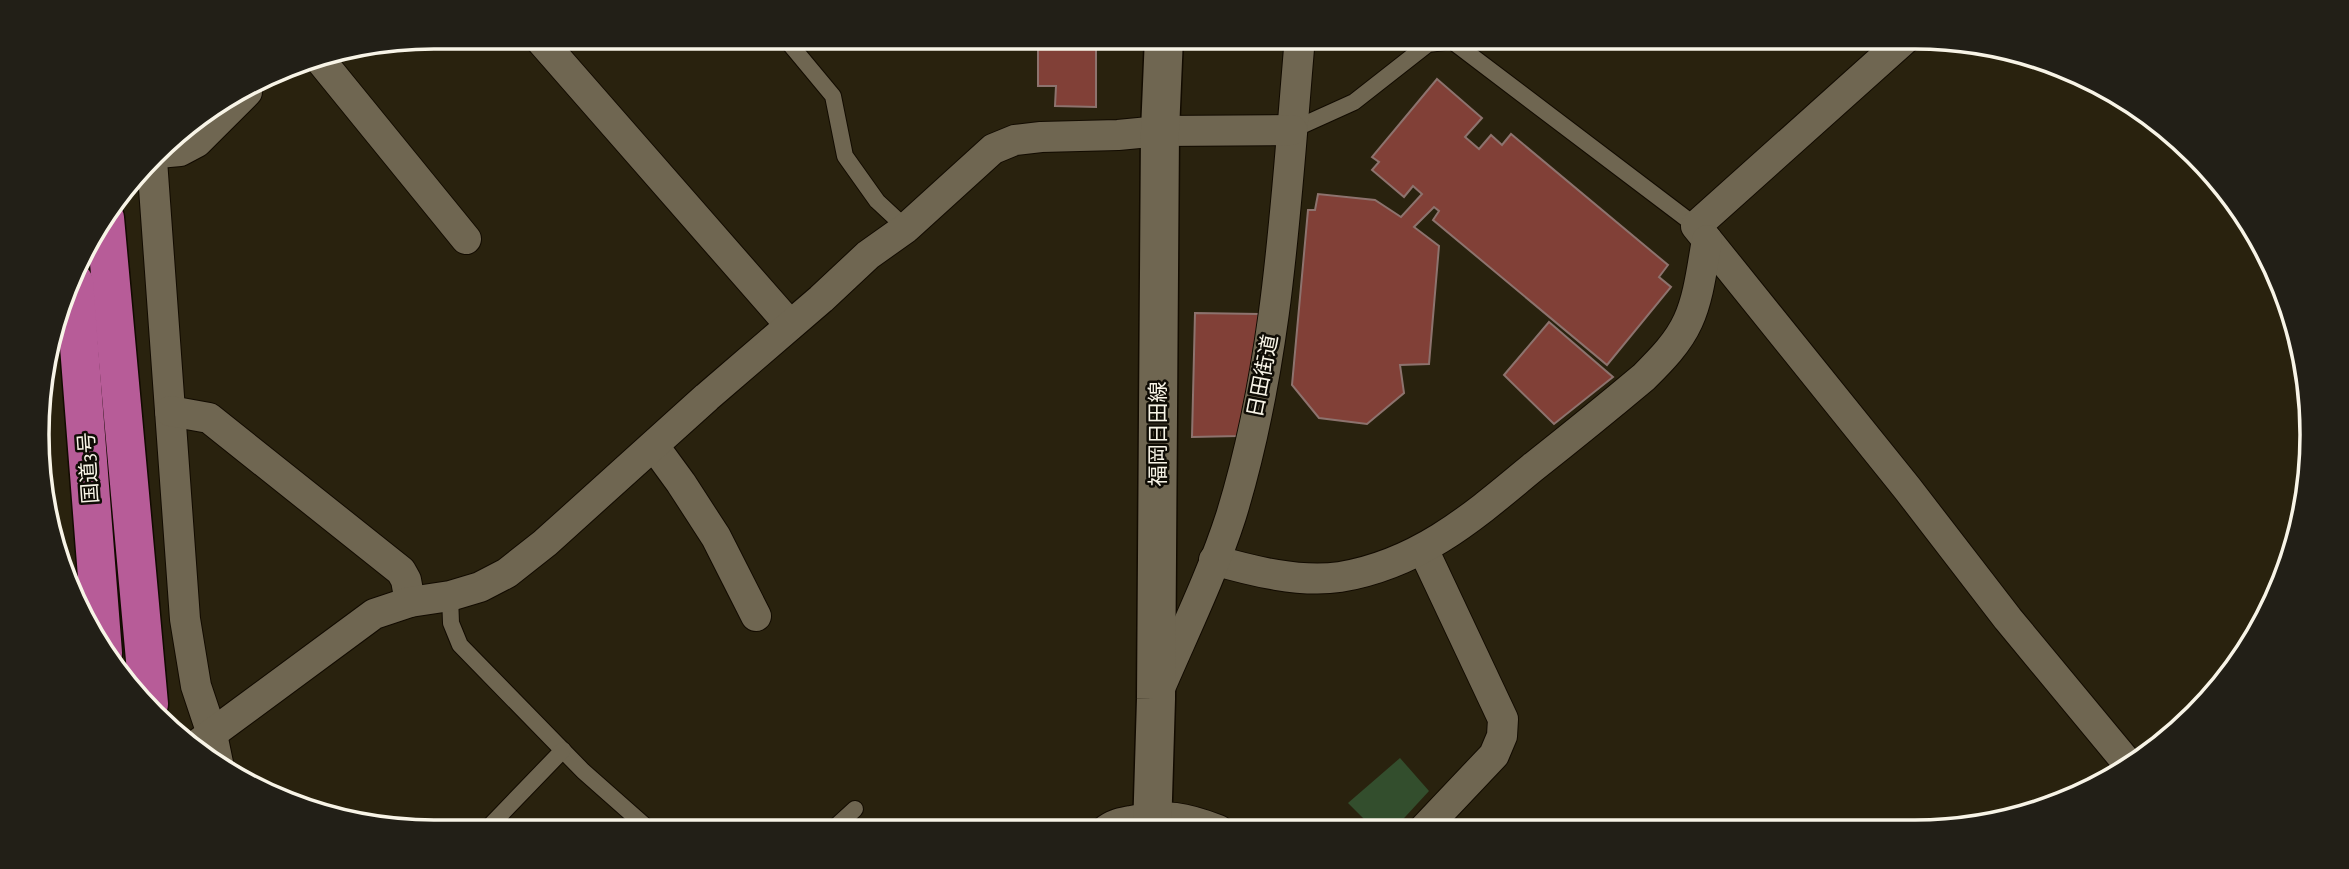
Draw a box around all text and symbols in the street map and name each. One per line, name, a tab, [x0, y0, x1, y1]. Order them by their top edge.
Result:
street label: 日田街道	[1244, 333, 1281, 419]
street label: 福岡日田線	[1147, 382, 1169, 487]
street label: 国道3号	[75, 432, 102, 505]

